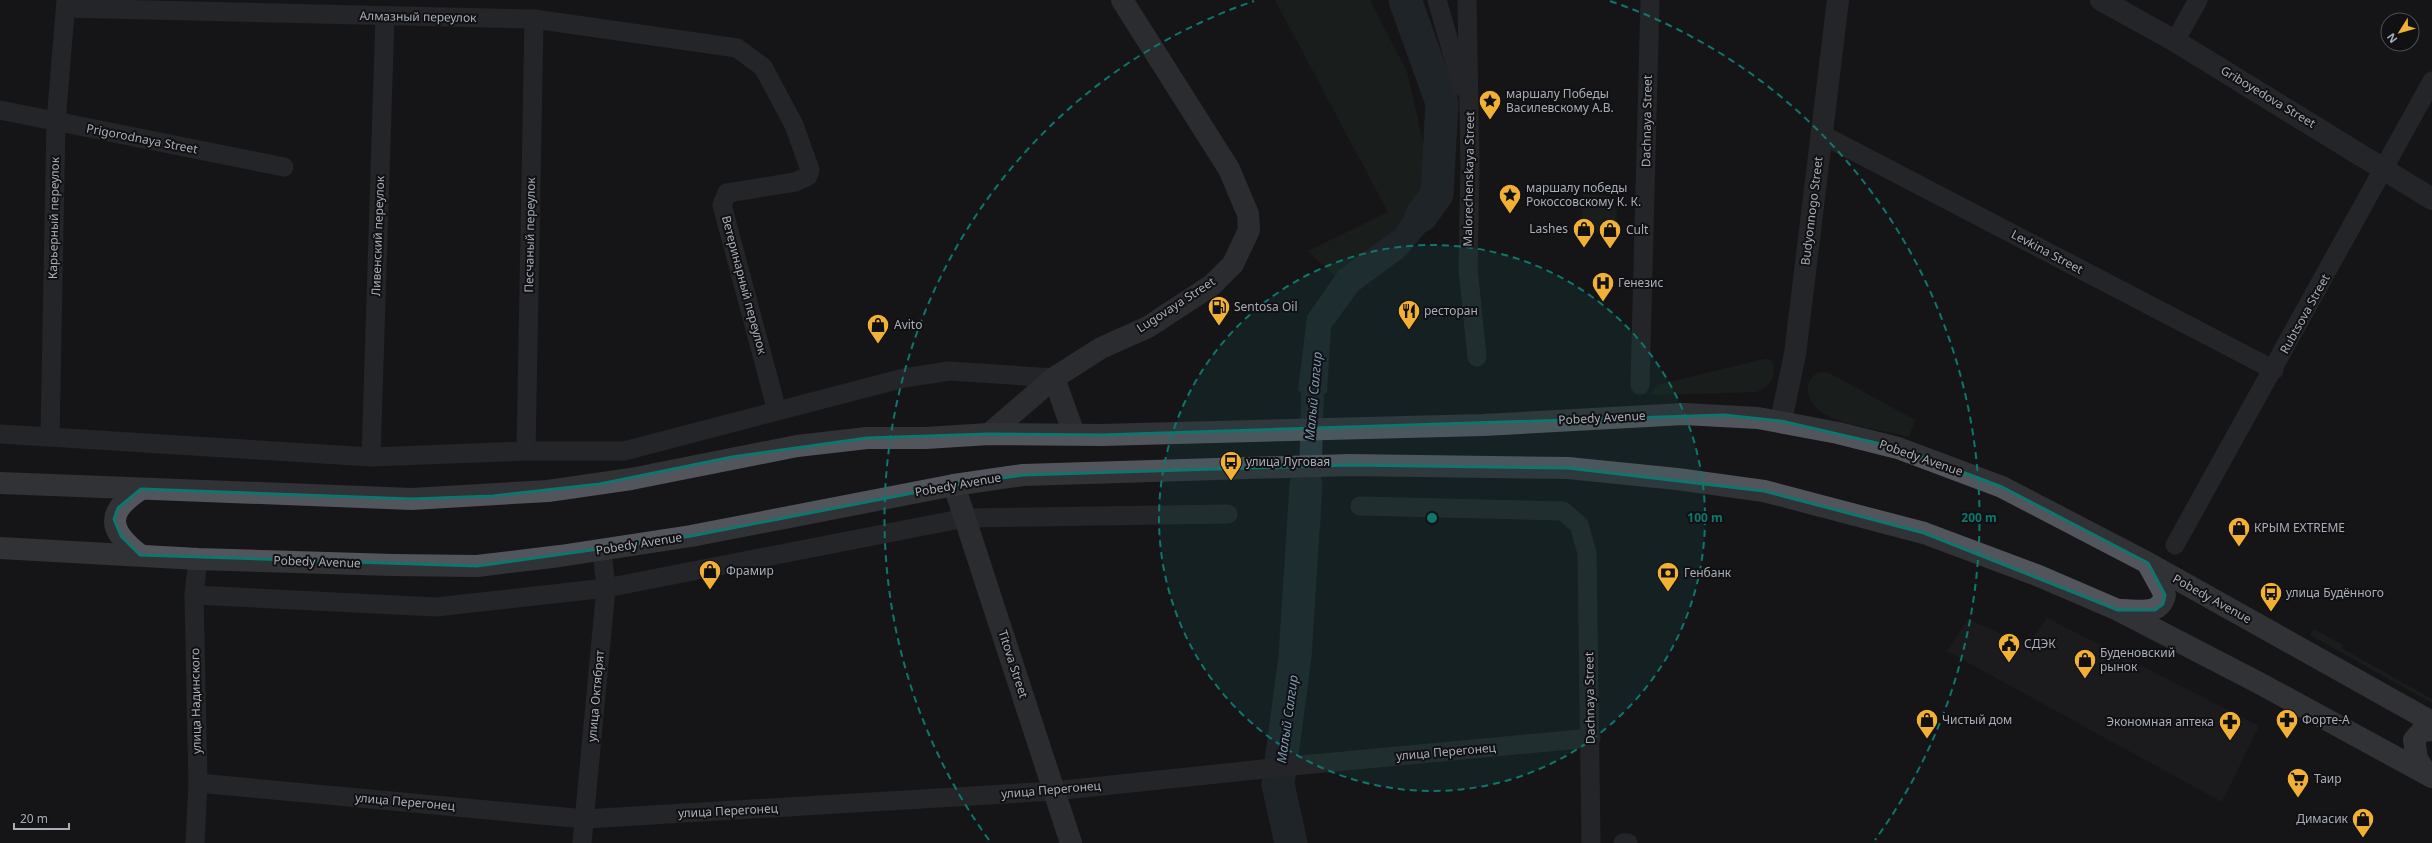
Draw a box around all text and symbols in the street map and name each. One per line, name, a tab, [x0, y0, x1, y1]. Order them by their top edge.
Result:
street label: Алмазный переулок	[359, 7, 477, 26]
north arrow	[2380, 12, 2420, 52]
text: N	[2383, 30, 2400, 46]
street label: Griboyedova Street	[2218, 61, 2319, 132]
street label: Dachnaya Street	[1637, 74, 1656, 167]
place label: маршалу Победы Василевскому А.В.	[1506, 85, 1614, 116]
place icon: маршалу Победы Василевскому А.В.	[1477, 88, 1503, 121]
street label: Malorechenskaya Street	[1459, 111, 1478, 247]
street label: Prigorodnaya Street	[85, 119, 200, 158]
street label: Budyonnogo Street	[1796, 155, 1827, 266]
street label: Карьерный переулок	[44, 156, 63, 279]
street label: Ливенский переулок	[367, 175, 388, 296]
street label: Песчаный переулок	[520, 176, 539, 293]
place label: маршалу победы Рокоссовскому К. К.	[1526, 179, 1641, 210]
place icon: маршалу победы Рокоссовскому К. К.	[1497, 182, 1523, 215]
street label: Ветеринарный переулок	[718, 214, 771, 357]
shop icon: Lashes	[1571, 216, 1597, 249]
shop icon: Cult	[1597, 217, 1623, 250]
place label: Lashes	[1529, 220, 1568, 237]
place label: Cult	[1626, 221, 1649, 238]
street label: Levkina Street	[2008, 225, 2087, 278]
hospital icon: Генезис	[1590, 270, 1616, 303]
street label: Rubtsova Street	[2276, 270, 2334, 357]
street label: Lugovaya Street	[1133, 272, 1219, 336]
place label: Генезис	[1618, 274, 1664, 291]
fuel station icon: Sentosa Oil	[1206, 294, 1232, 327]
place label: Sentosa Oil	[1234, 298, 1298, 315]
restaurant icon: ресторан	[1396, 298, 1422, 331]
place label: ресторан	[1424, 302, 1478, 319]
shop icon: Avito	[865, 312, 891, 345]
place label: Avito	[894, 316, 922, 333]
water label: Малый Салгир	[1300, 351, 1326, 441]
street label: Pobedy Avenue	[1558, 407, 1646, 428]
street label: Pobedy Avenue	[1877, 435, 1965, 480]
bus stop icon: улица Луговая	[1218, 449, 1244, 482]
place label: улица Луговая	[1246, 453, 1330, 470]
street label: Pobedy Avenue	[913, 469, 1003, 500]
text: 100 m	[1687, 509, 1723, 526]
text: 200 m	[1961, 509, 1997, 526]
centre of rings	[1425, 511, 1439, 525]
shop icon: КРЫМ EXTREME	[2226, 515, 2252, 548]
place label: КРЫМ EXTREME	[2254, 519, 2345, 536]
street label: Pobedy Avenue	[594, 528, 684, 559]
street label: Pobedy Avenue	[273, 551, 361, 572]
shop icon: Фрамир	[697, 558, 723, 591]
bank icon: Генбанк	[1655, 560, 1681, 593]
place label: Фрамир	[726, 562, 774, 579]
place label: Генбанк	[1684, 564, 1732, 581]
street label: Pobedy Avenue	[2170, 570, 2255, 627]
bus stop icon: улица Будённого	[2258, 580, 2284, 613]
place label: улица Будённого	[2286, 584, 2384, 601]
street label: Titova Street	[994, 628, 1033, 701]
public building icon: СДЭК	[1996, 631, 2022, 664]
place label: СДЭК	[2024, 635, 2056, 652]
place label: Буденовский рынок	[2100, 644, 2175, 675]
shop icon: Буденовский рынок	[2072, 647, 2098, 680]
street label: улица Надинского	[186, 648, 205, 754]
street label: улица Октябрят	[583, 649, 608, 743]
street label: Dachnaya Street	[1580, 651, 1599, 744]
water label: Малый Салгир	[1272, 674, 1302, 764]
shop icon: Чистый дом	[1914, 707, 1940, 740]
pharmacy icon: Форте-А	[2274, 707, 2300, 740]
pharmacy icon: Экономная аптека	[2217, 709, 2243, 742]
place label: Чистый дом	[1942, 711, 2012, 728]
place label: Форте-А	[2302, 711, 2350, 728]
place label: Экономная аптека	[2106, 713, 2214, 730]
street label: улица Перегонец	[1395, 739, 1497, 764]
supermarket icon: Таир	[2285, 766, 2311, 799]
place label: Таир	[2314, 770, 2342, 787]
street label: улица Перегонец	[1000, 777, 1102, 802]
street label: улица Перегонец	[354, 789, 456, 814]
street label: улица Перегонец	[678, 799, 779, 822]
scale bar	[14, 805, 69, 831]
shop icon: Димасик	[2350, 806, 2376, 839]
text: 20 m	[20, 810, 48, 827]
place label: Димасик	[2296, 810, 2349, 827]

